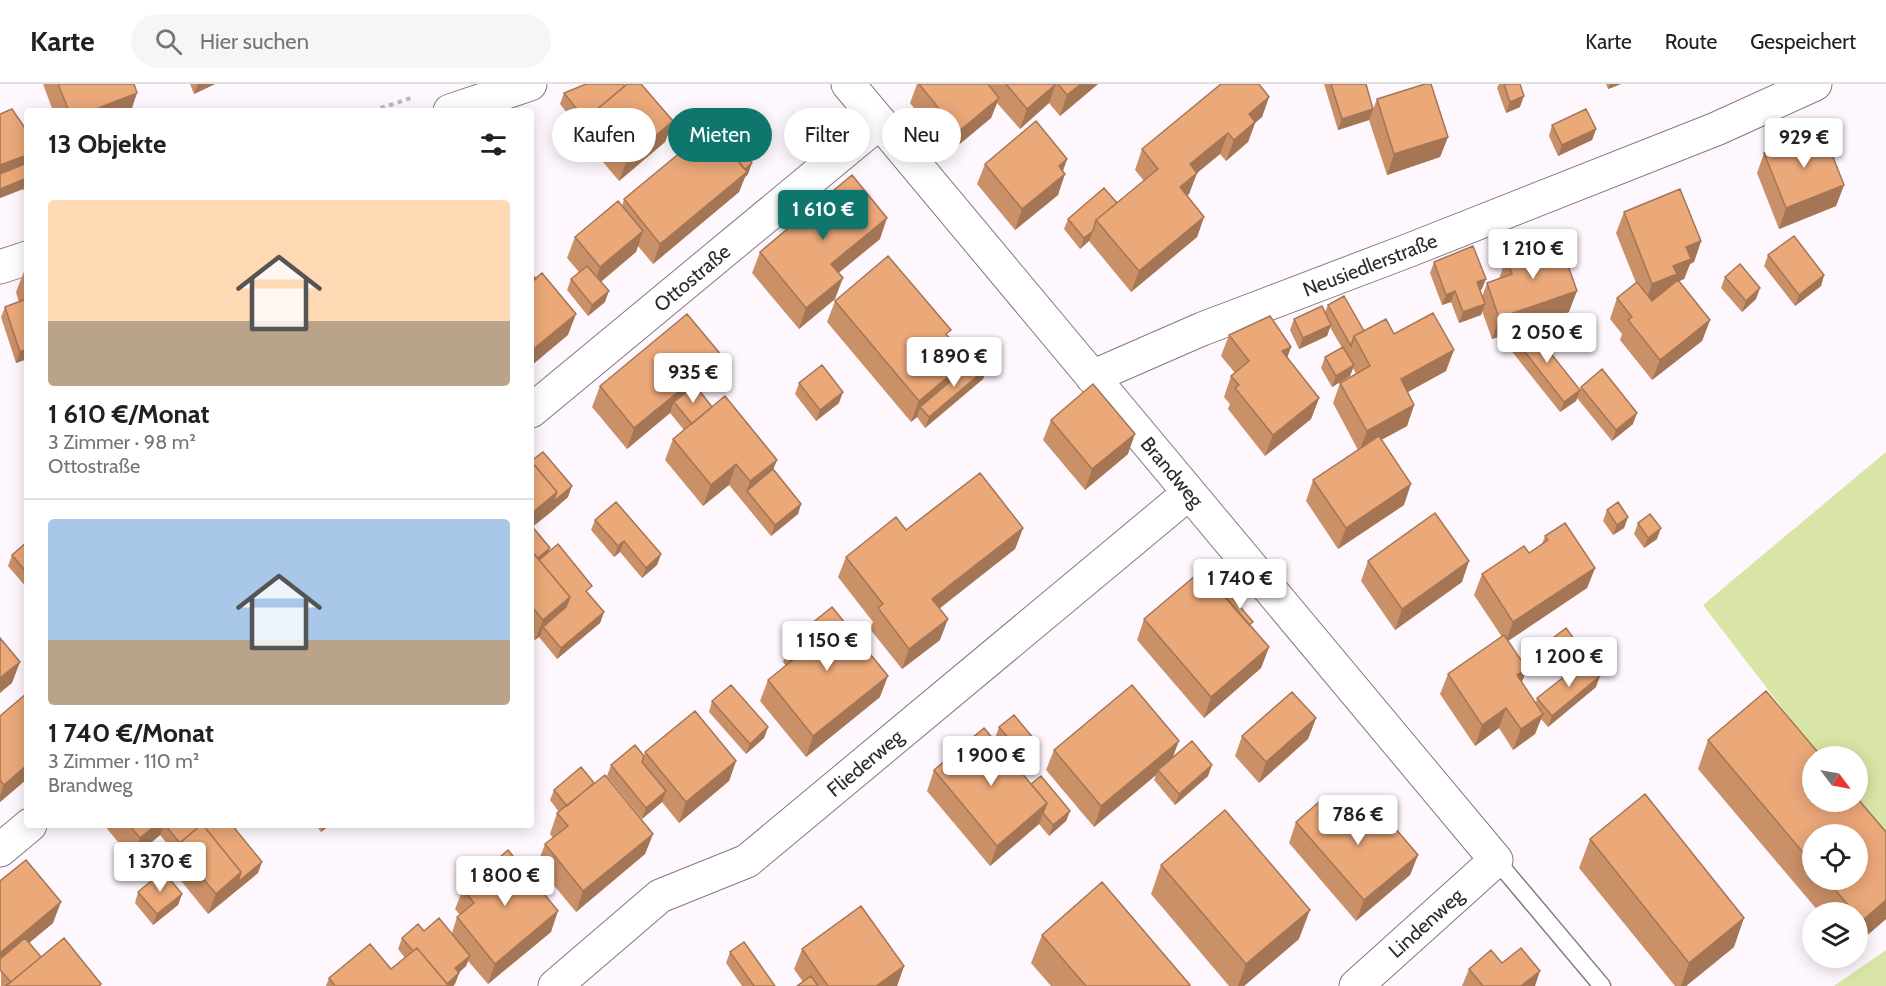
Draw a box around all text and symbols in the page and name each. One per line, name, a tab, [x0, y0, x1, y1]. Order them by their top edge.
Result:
search box	[131, 14, 551, 68]
text: Karte	[30, 24, 95, 58]
icon: search	[152, 25, 185, 58]
text: Hier suchen	[200, 28, 309, 55]
text: Karte	[1585, 29, 1632, 54]
text: Route	[1665, 29, 1717, 54]
text: Gespeichert	[1750, 29, 1856, 54]
chip: Kaufen	[552, 108, 656, 162]
chip: Mieten	[668, 108, 772, 162]
chip: Filter	[784, 108, 870, 162]
chip: Neu	[882, 108, 961, 162]
pin: 929 €	[1762, 118, 1846, 169]
text: 929 €	[1779, 125, 1829, 149]
text: 13 Objekte	[48, 128, 166, 160]
icon: filters	[477, 128, 510, 161]
pin: 1 610 €	[768, 190, 878, 241]
text: 1 610 €	[792, 197, 854, 221]
street label: Neusiedlerstraße	[1299, 228, 1441, 302]
pin: 1 210 €	[1478, 229, 1588, 280]
text: 1 210 €	[1502, 236, 1564, 260]
icon: home	[225, 239, 333, 347]
street label: Ottostraße	[649, 239, 735, 317]
pin: 2 050 €	[1492, 313, 1602, 364]
text: 2 050 €	[1511, 320, 1583, 344]
pin: 1 890 €	[899, 337, 1009, 388]
text: 1 890 €	[921, 344, 987, 368]
pin: 935 €	[651, 353, 735, 404]
text: 935 €	[668, 360, 718, 384]
text: 1 610 €/Monat	[48, 398, 210, 430]
text: 3 Zimmer · 98 m²	[48, 430, 196, 454]
street label: Brandweg	[1136, 432, 1209, 513]
text: Ottostraße	[48, 454, 140, 478]
icon: home	[225, 558, 333, 666]
pin: 1 740 €	[1185, 559, 1295, 610]
text: 1 740 €	[1207, 566, 1273, 590]
pin: 1 150 €	[772, 621, 882, 672]
text: 1 150 €	[796, 628, 858, 652]
pin: 1 200 €	[1514, 637, 1624, 688]
text: 1 200 €	[1535, 644, 1603, 668]
text: 1 740 €/Monat	[48, 717, 214, 749]
street label: Fliederweg	[822, 724, 909, 802]
pin: 1 900 €	[936, 736, 1046, 787]
text: 1 900 €	[957, 743, 1025, 767]
north arrow	[1802, 746, 1868, 812]
map controls	[1802, 746, 1868, 968]
text: 3 Zimmer · 110 m²	[48, 749, 200, 773]
text: Brandweg	[48, 773, 132, 797]
pin: 786 €	[1316, 795, 1400, 846]
text: 786 €	[1333, 802, 1383, 826]
button: locate	[1802, 824, 1868, 890]
pin: 1 370 €	[105, 842, 215, 893]
text: 1 370 €	[128, 849, 192, 873]
pin: 1 800 €	[450, 856, 560, 907]
text: 1 800 €	[470, 863, 540, 887]
street label: Lindenweg	[1384, 882, 1469, 963]
button: layers	[1802, 902, 1868, 968]

